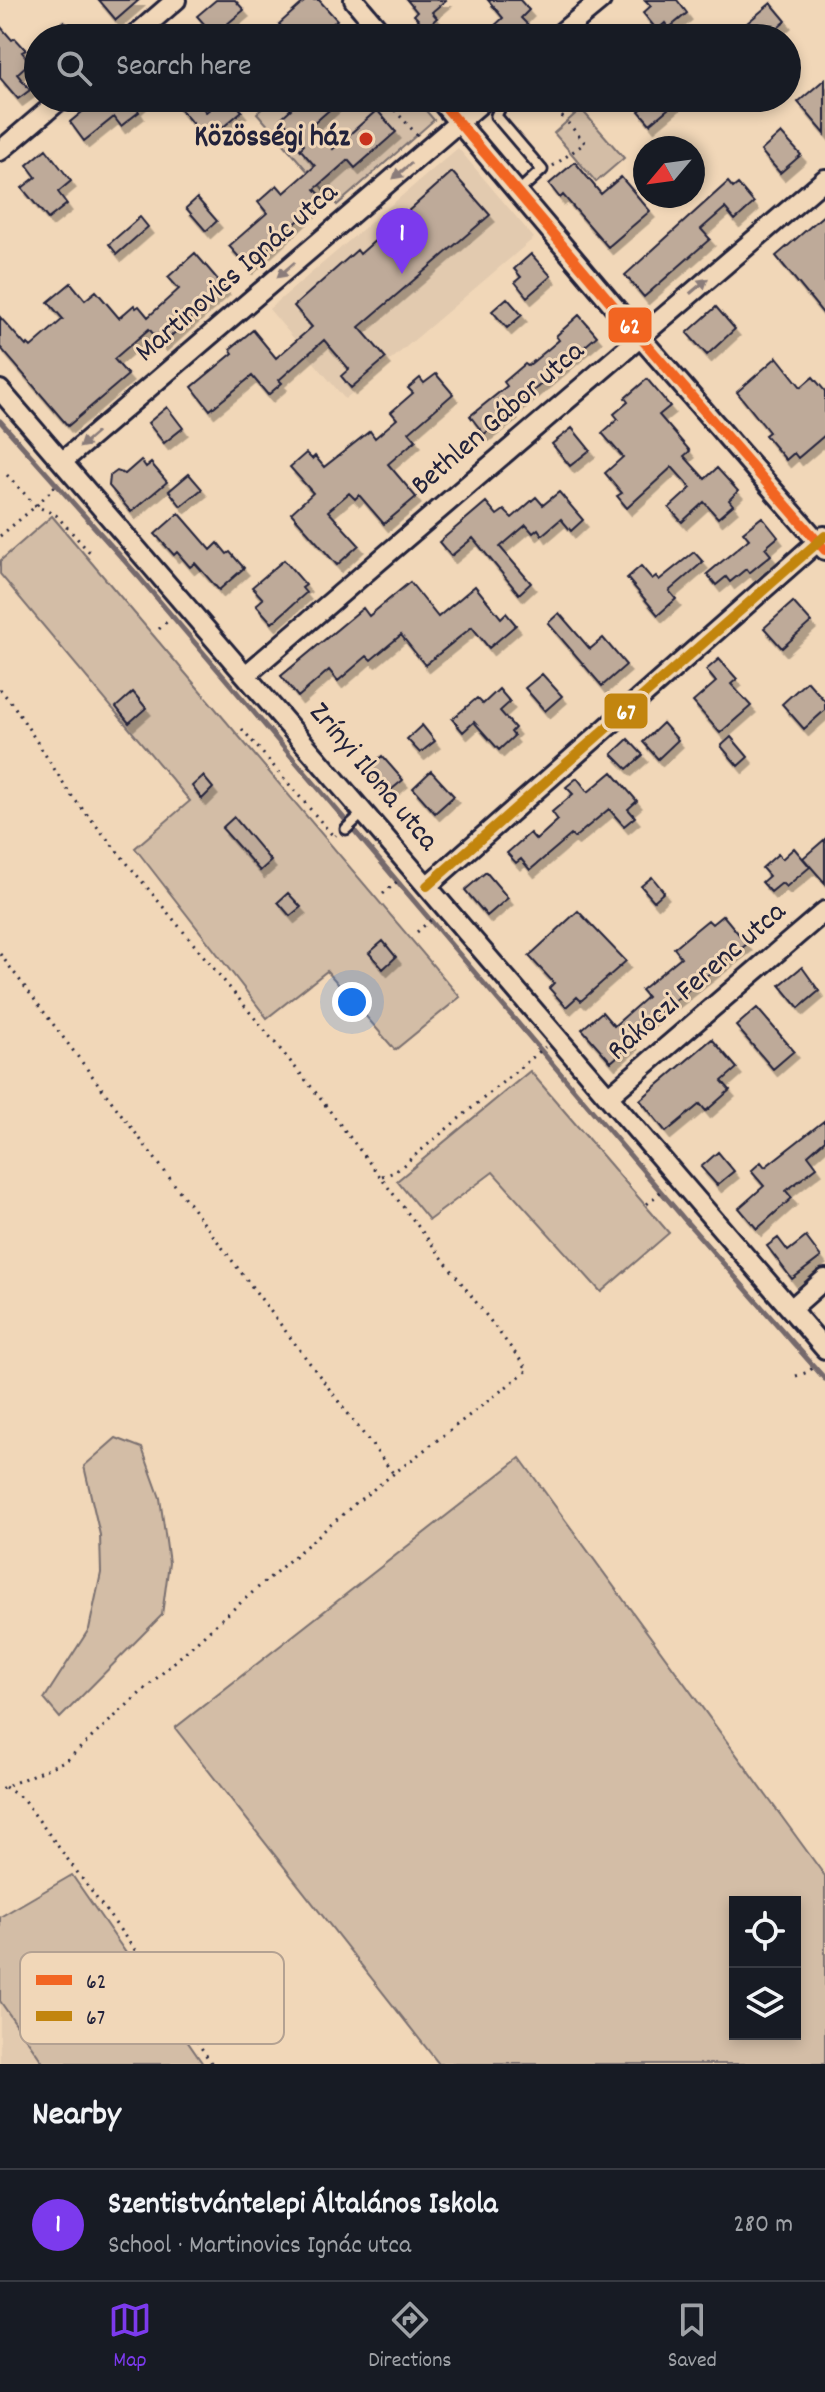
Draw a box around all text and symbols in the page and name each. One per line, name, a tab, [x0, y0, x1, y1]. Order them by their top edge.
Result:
search box	[24, 24, 801, 112]
icon: search	[52, 46, 96, 90]
text: Search here	[116, 47, 252, 90]
place label: Közösségi ház	[194, 118, 351, 161]
marker: Közösségi ház	[357, 130, 375, 148]
north arrow	[633, 136, 705, 208]
one-way arrow	[392, 161, 411, 179]
street label: Martinovics Ignác utca	[127, 173, 350, 374]
pin: 1	[376, 208, 428, 274]
one-way arrow	[276, 261, 295, 279]
one-way arrow	[689, 278, 709, 295]
line badge: 62	[607, 306, 653, 344]
text: 62	[620, 313, 640, 344]
street label: Bethlen Gábor utca	[403, 332, 596, 508]
one-way arrow	[79, 431, 99, 448]
line badge: 67	[603, 692, 649, 730]
street label: Zrínyi Ilona utca	[297, 694, 448, 863]
text: 67	[616, 699, 636, 730]
street label: Rákóczi Ferenc utca	[599, 892, 798, 1073]
your location	[332, 982, 372, 1022]
map controls	[729, 1896, 801, 2040]
button: locate	[729, 1896, 801, 1968]
legend	[20, 1952, 284, 2044]
text: 62	[86, 1968, 106, 1999]
button: layers	[729, 1968, 801, 2040]
text: 67	[86, 2004, 105, 2035]
text: Nearby	[32, 2092, 121, 2141]
text: Szentistvántelepi Általános Iskola	[108, 2185, 498, 2228]
text: 1	[55, 2207, 61, 2244]
text: 280 m	[733, 2207, 793, 2244]
text: School · Martinovics Ignác utca	[108, 2228, 411, 2265]
tab: Map	[108, 2298, 152, 2377]
tab: Directions	[368, 2298, 452, 2377]
tab: Saved	[668, 2298, 717, 2377]

